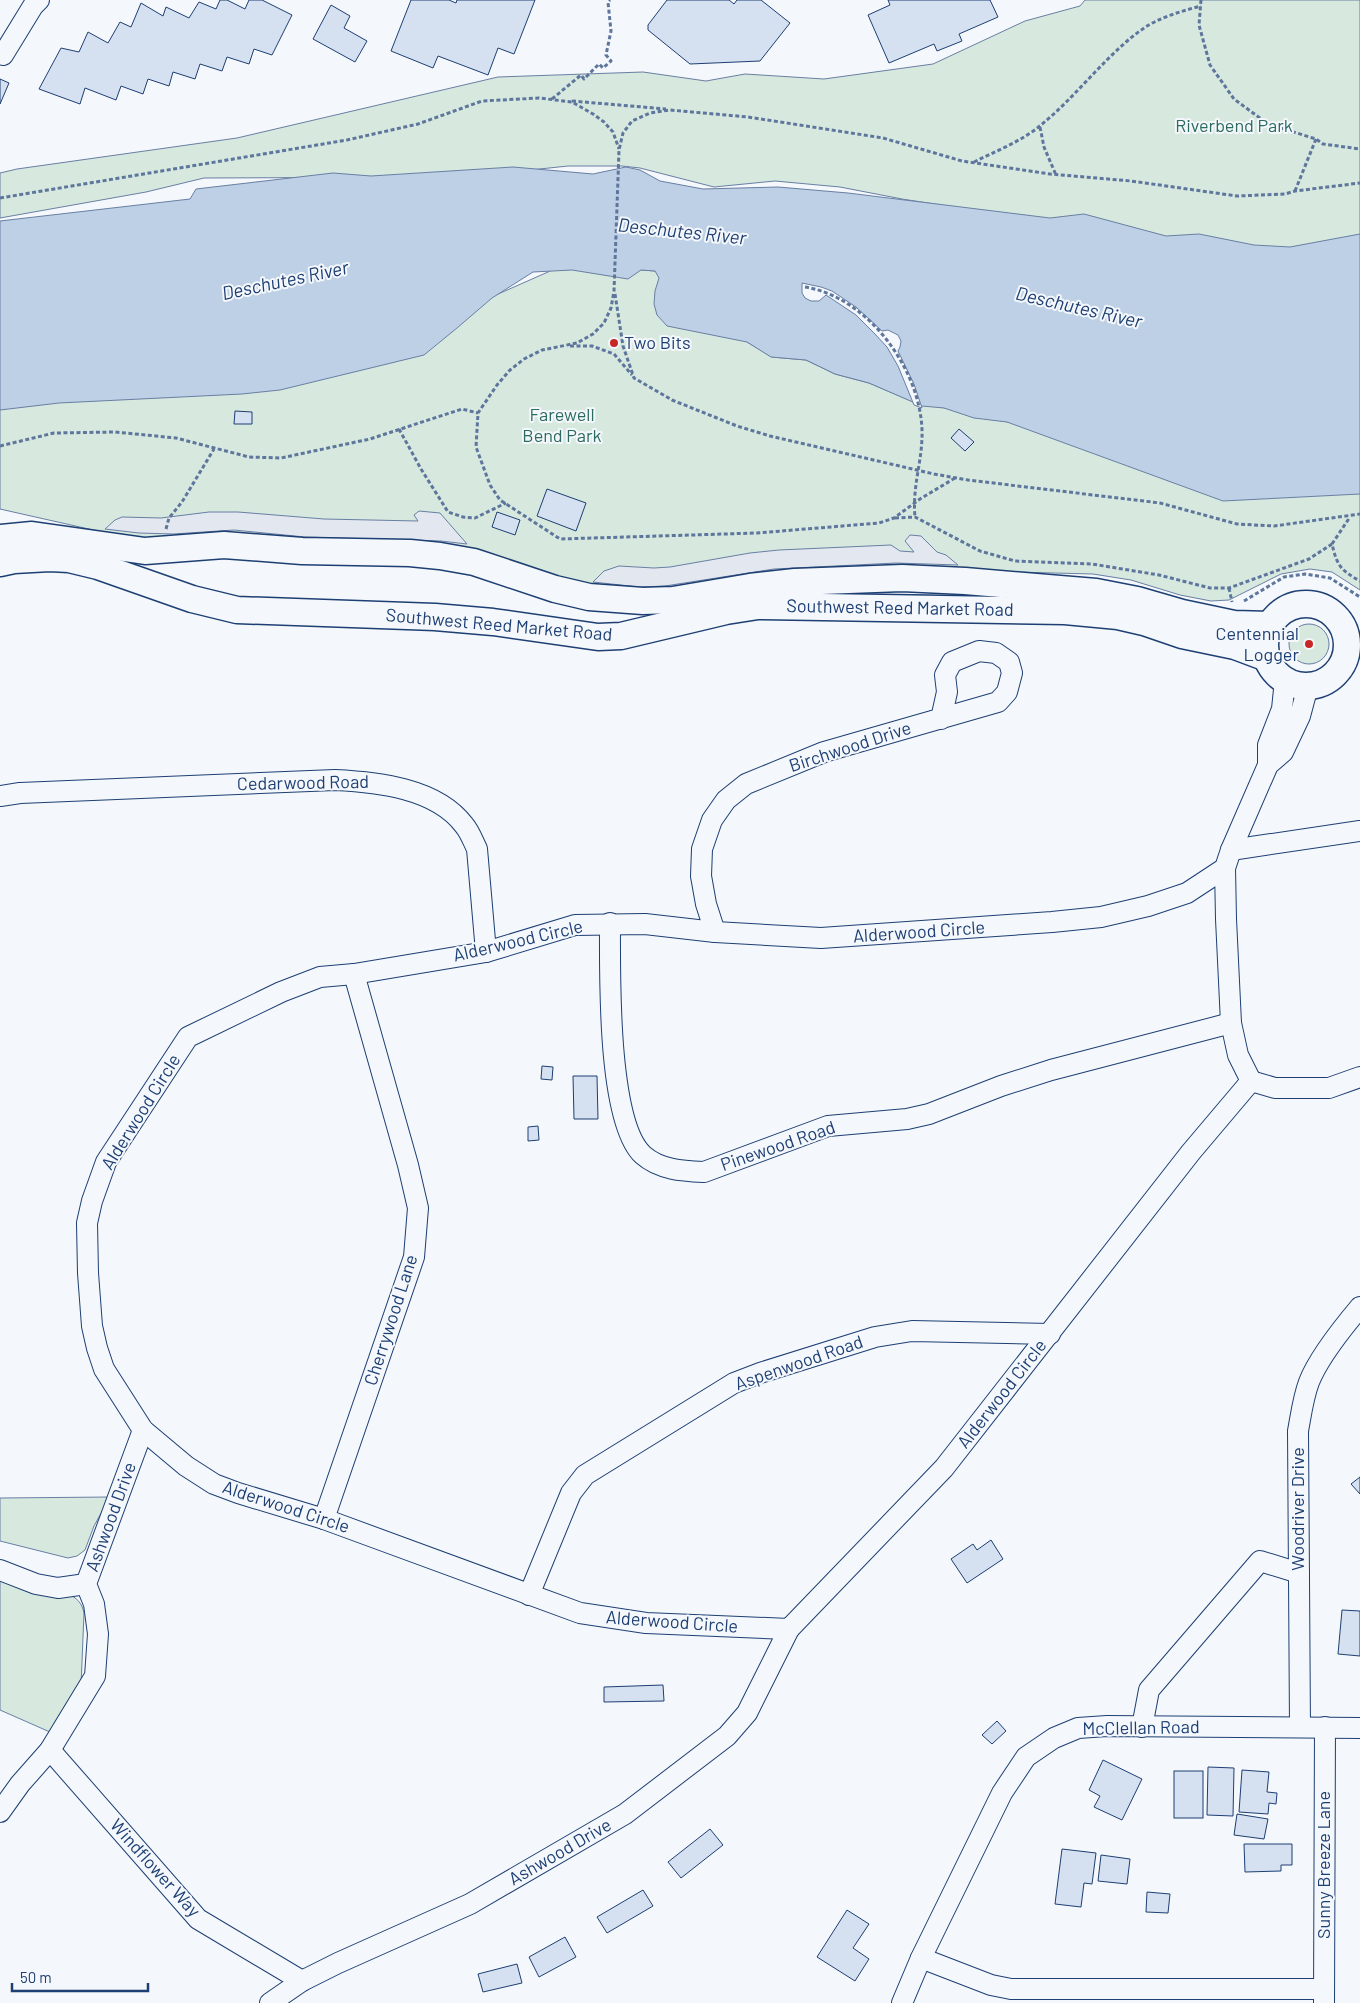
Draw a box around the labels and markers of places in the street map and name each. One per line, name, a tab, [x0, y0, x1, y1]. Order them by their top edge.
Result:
place label: Two Bits	[624, 331, 691, 353]
marker: Two Bits	[608, 337, 620, 349]
place label: Centennial Logger	[1216, 622, 1299, 665]
marker: Centennial Logger	[1303, 638, 1315, 650]

